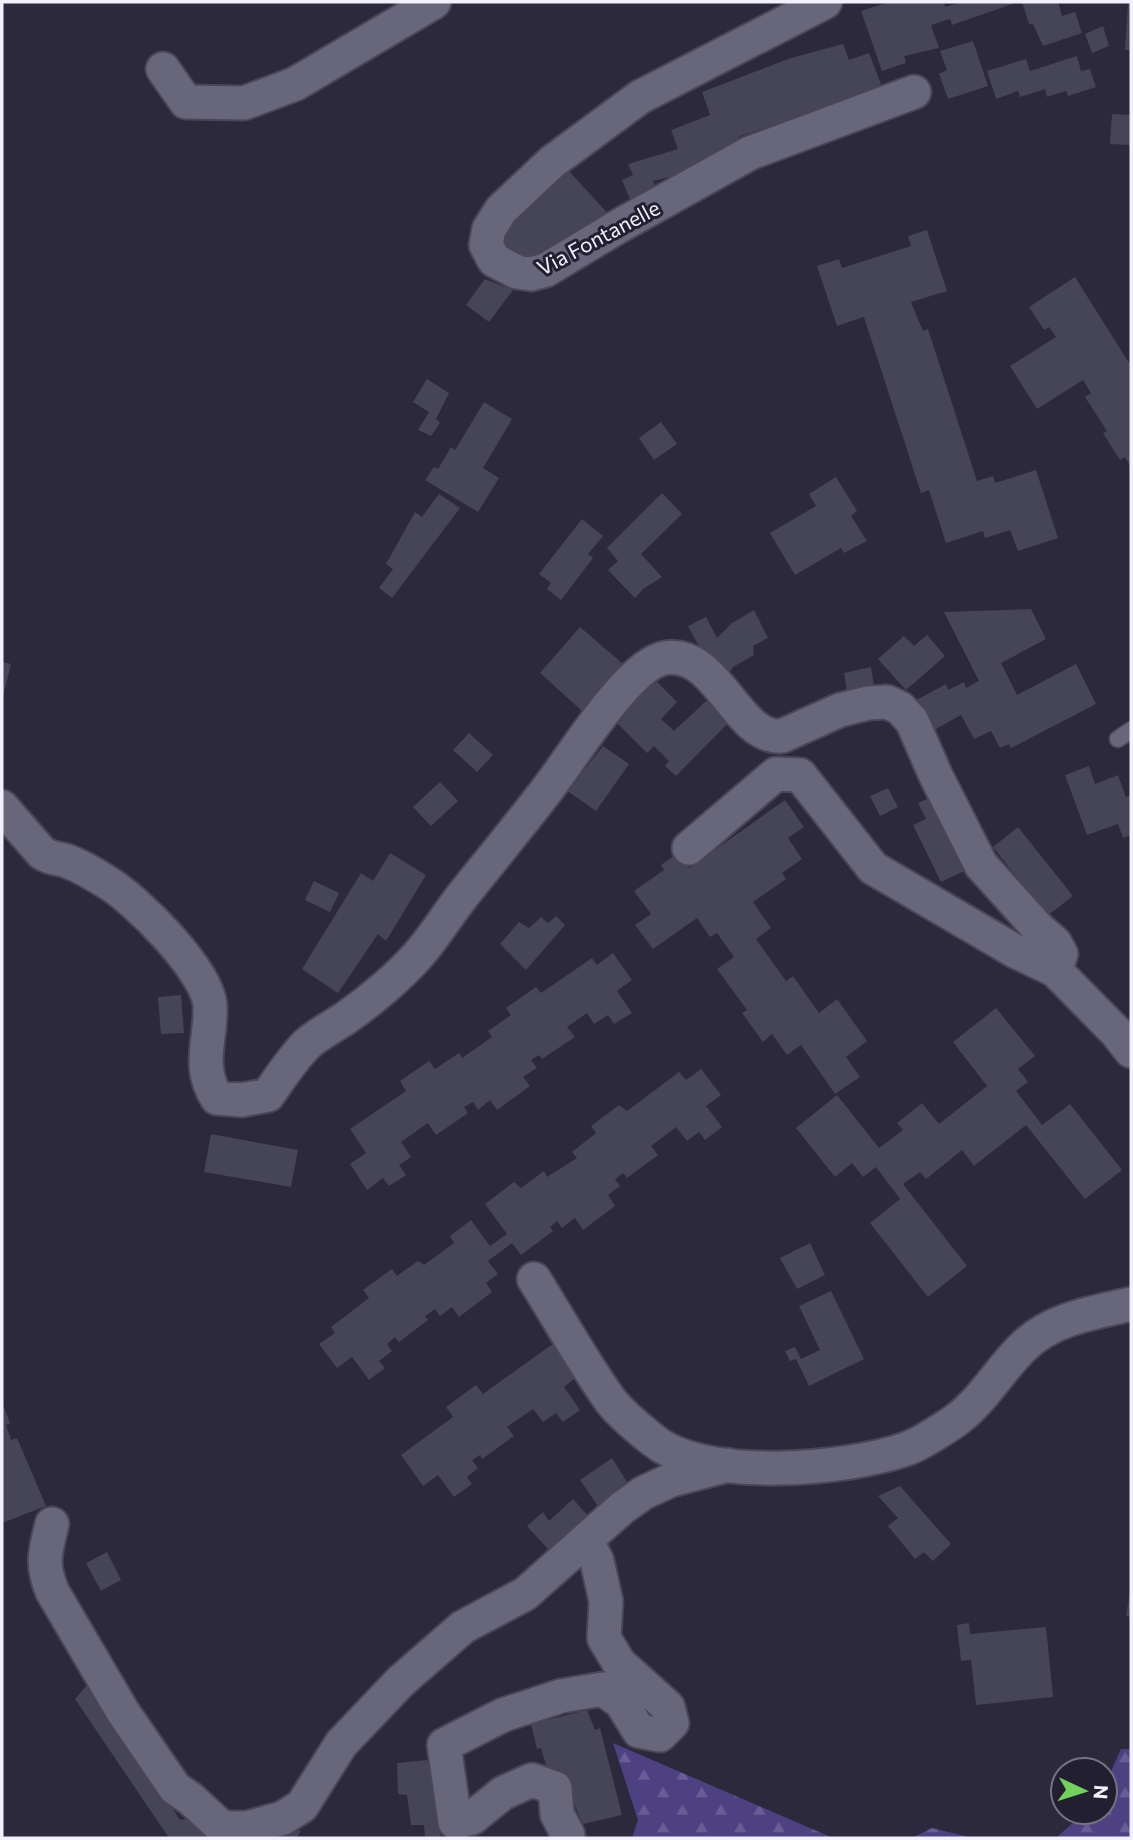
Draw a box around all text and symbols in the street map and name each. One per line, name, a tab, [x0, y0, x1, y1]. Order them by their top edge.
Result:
street label: Via Fontanelle	[532, 194, 664, 280]
north arrow	[1049, 1756, 1119, 1826]
text: N	[1089, 1784, 1113, 1800]

